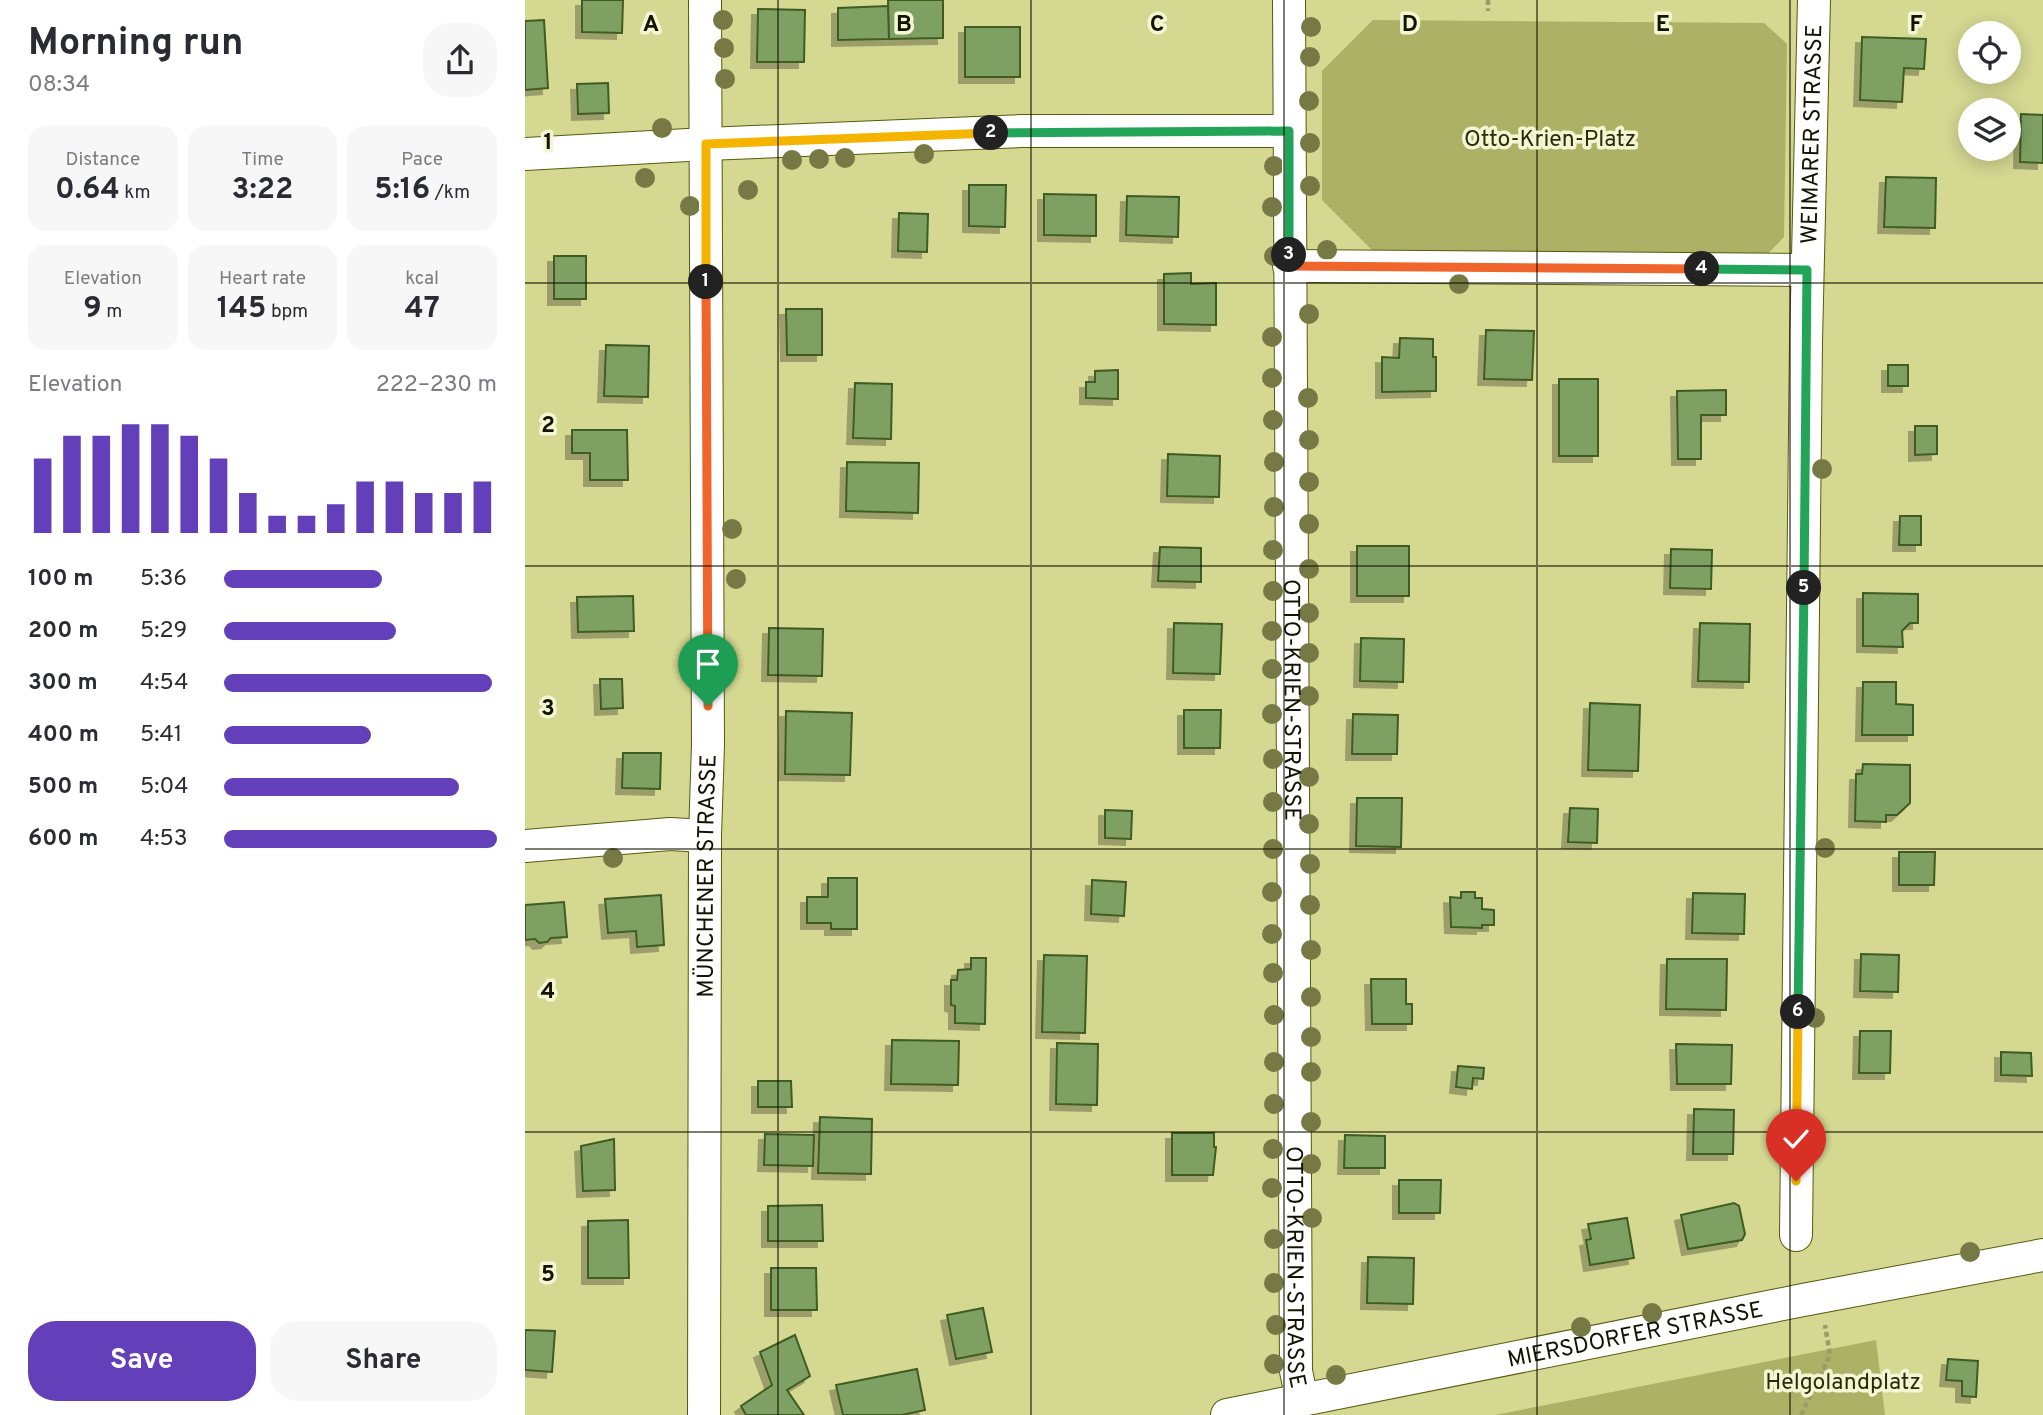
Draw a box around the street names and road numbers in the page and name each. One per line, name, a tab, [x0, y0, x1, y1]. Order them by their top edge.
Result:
street label: WEIMARER STRASSE	[1796, 24, 1830, 244]
street label: OTTO-KRIEN-STRASSE	[1275, 579, 1305, 821]
street label: MÜNCHENER STRASSE	[692, 754, 725, 998]
street label: OTTO-KRIEN-STRASSE	[1278, 1146, 1311, 1391]
street label: MIERSDORFER STRASSE	[1505, 1296, 1766, 1376]

